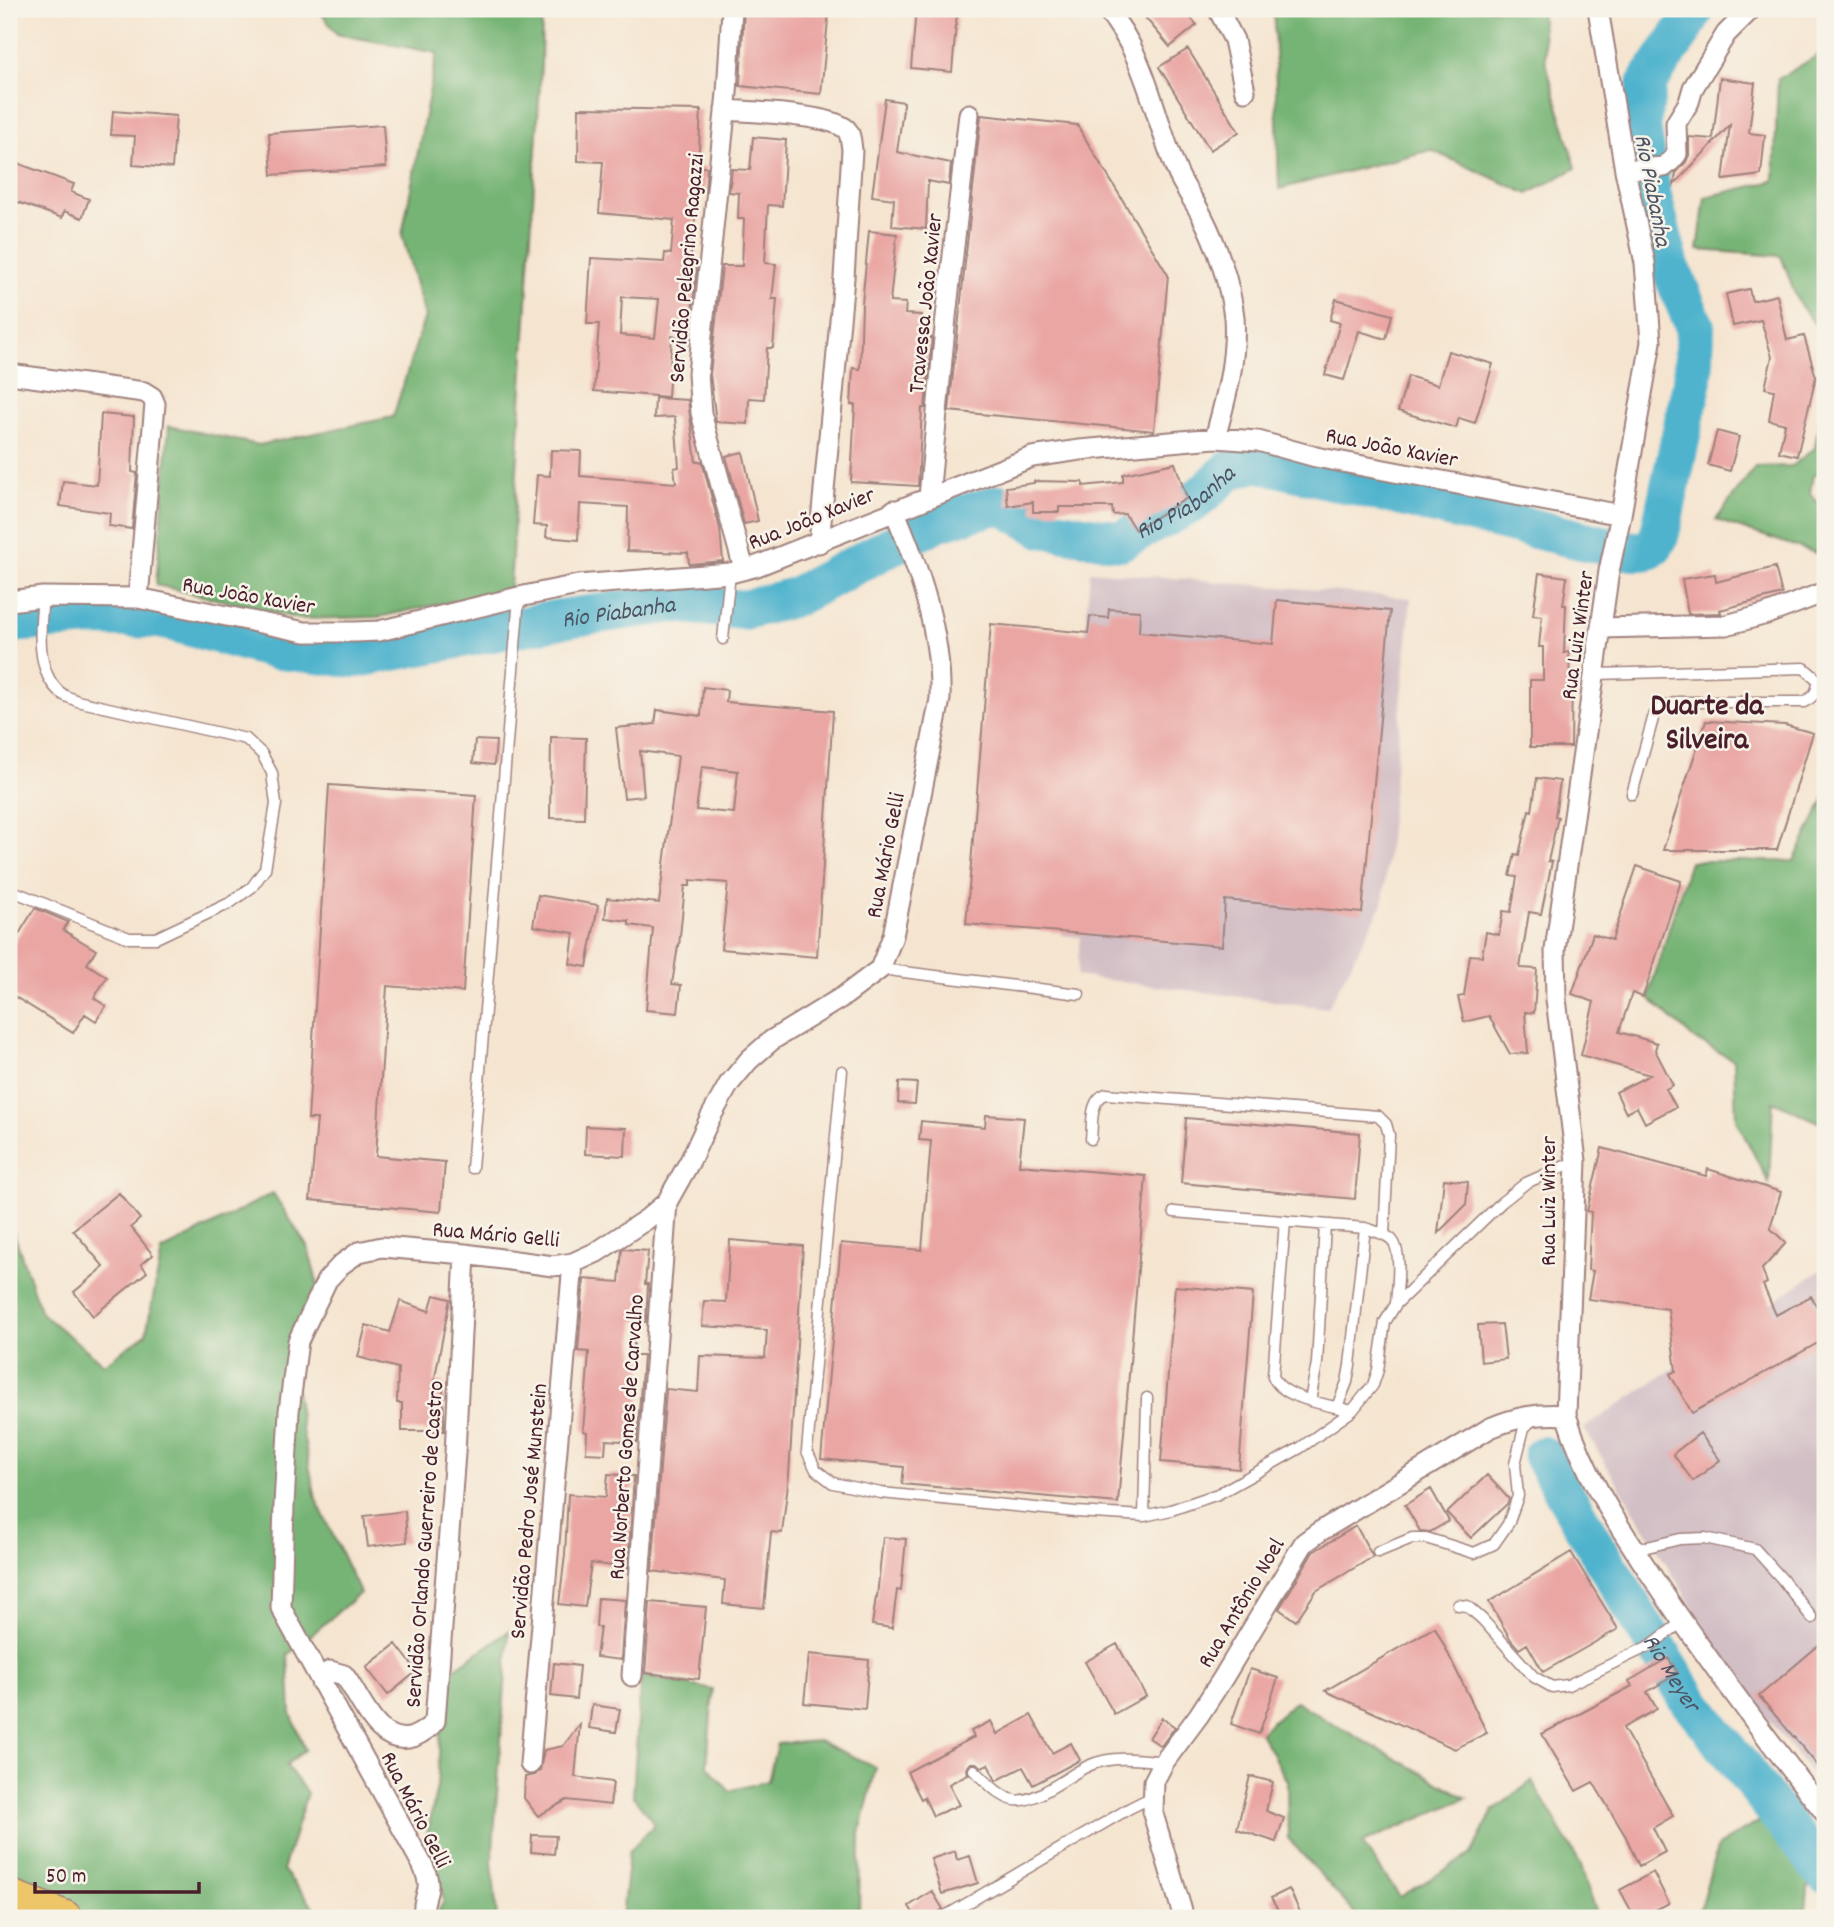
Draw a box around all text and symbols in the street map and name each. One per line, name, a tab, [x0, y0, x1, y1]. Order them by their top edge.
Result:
water label: Rio Piabanha	[1624, 131, 1679, 251]
street label: Servidão Pelegrino Ragazzi	[662, 152, 715, 384]
street label: Travessa João Xavier	[902, 211, 953, 395]
street label: Rua João Xavier	[1322, 420, 1461, 479]
water label: Rio Piabanha	[1130, 458, 1245, 550]
street label: Rua João Xavier	[744, 480, 881, 561]
street label: Rua Luiz Winter	[1554, 568, 1605, 702]
street label: Rua João Xavier	[179, 570, 318, 625]
water label: Rio Piabanha	[560, 589, 679, 639]
district label: Duarte da Silveira	[1651, 687, 1764, 764]
street label: Rua Mário Gelli	[859, 790, 916, 921]
street label: Rua Luiz Winter	[1534, 1136, 1567, 1266]
street label: Rua Mário Gelli	[431, 1215, 561, 1258]
street label: Rua Norberto Gomes de Carvalho	[602, 1293, 655, 1581]
street label: Servidão Orlando Guerreiro de Castro	[399, 1380, 454, 1709]
street label: Servidão Pedro José Munstein	[503, 1382, 558, 1640]
street label: Rua Antônio Noel	[1191, 1532, 1295, 1675]
water label: Rio Meyer	[1633, 1628, 1709, 1723]
street label: Rua Mário Gelli	[370, 1746, 457, 1875]
scale bar	[35, 1850, 200, 1894]
text: 50 m	[46, 1863, 86, 1893]

